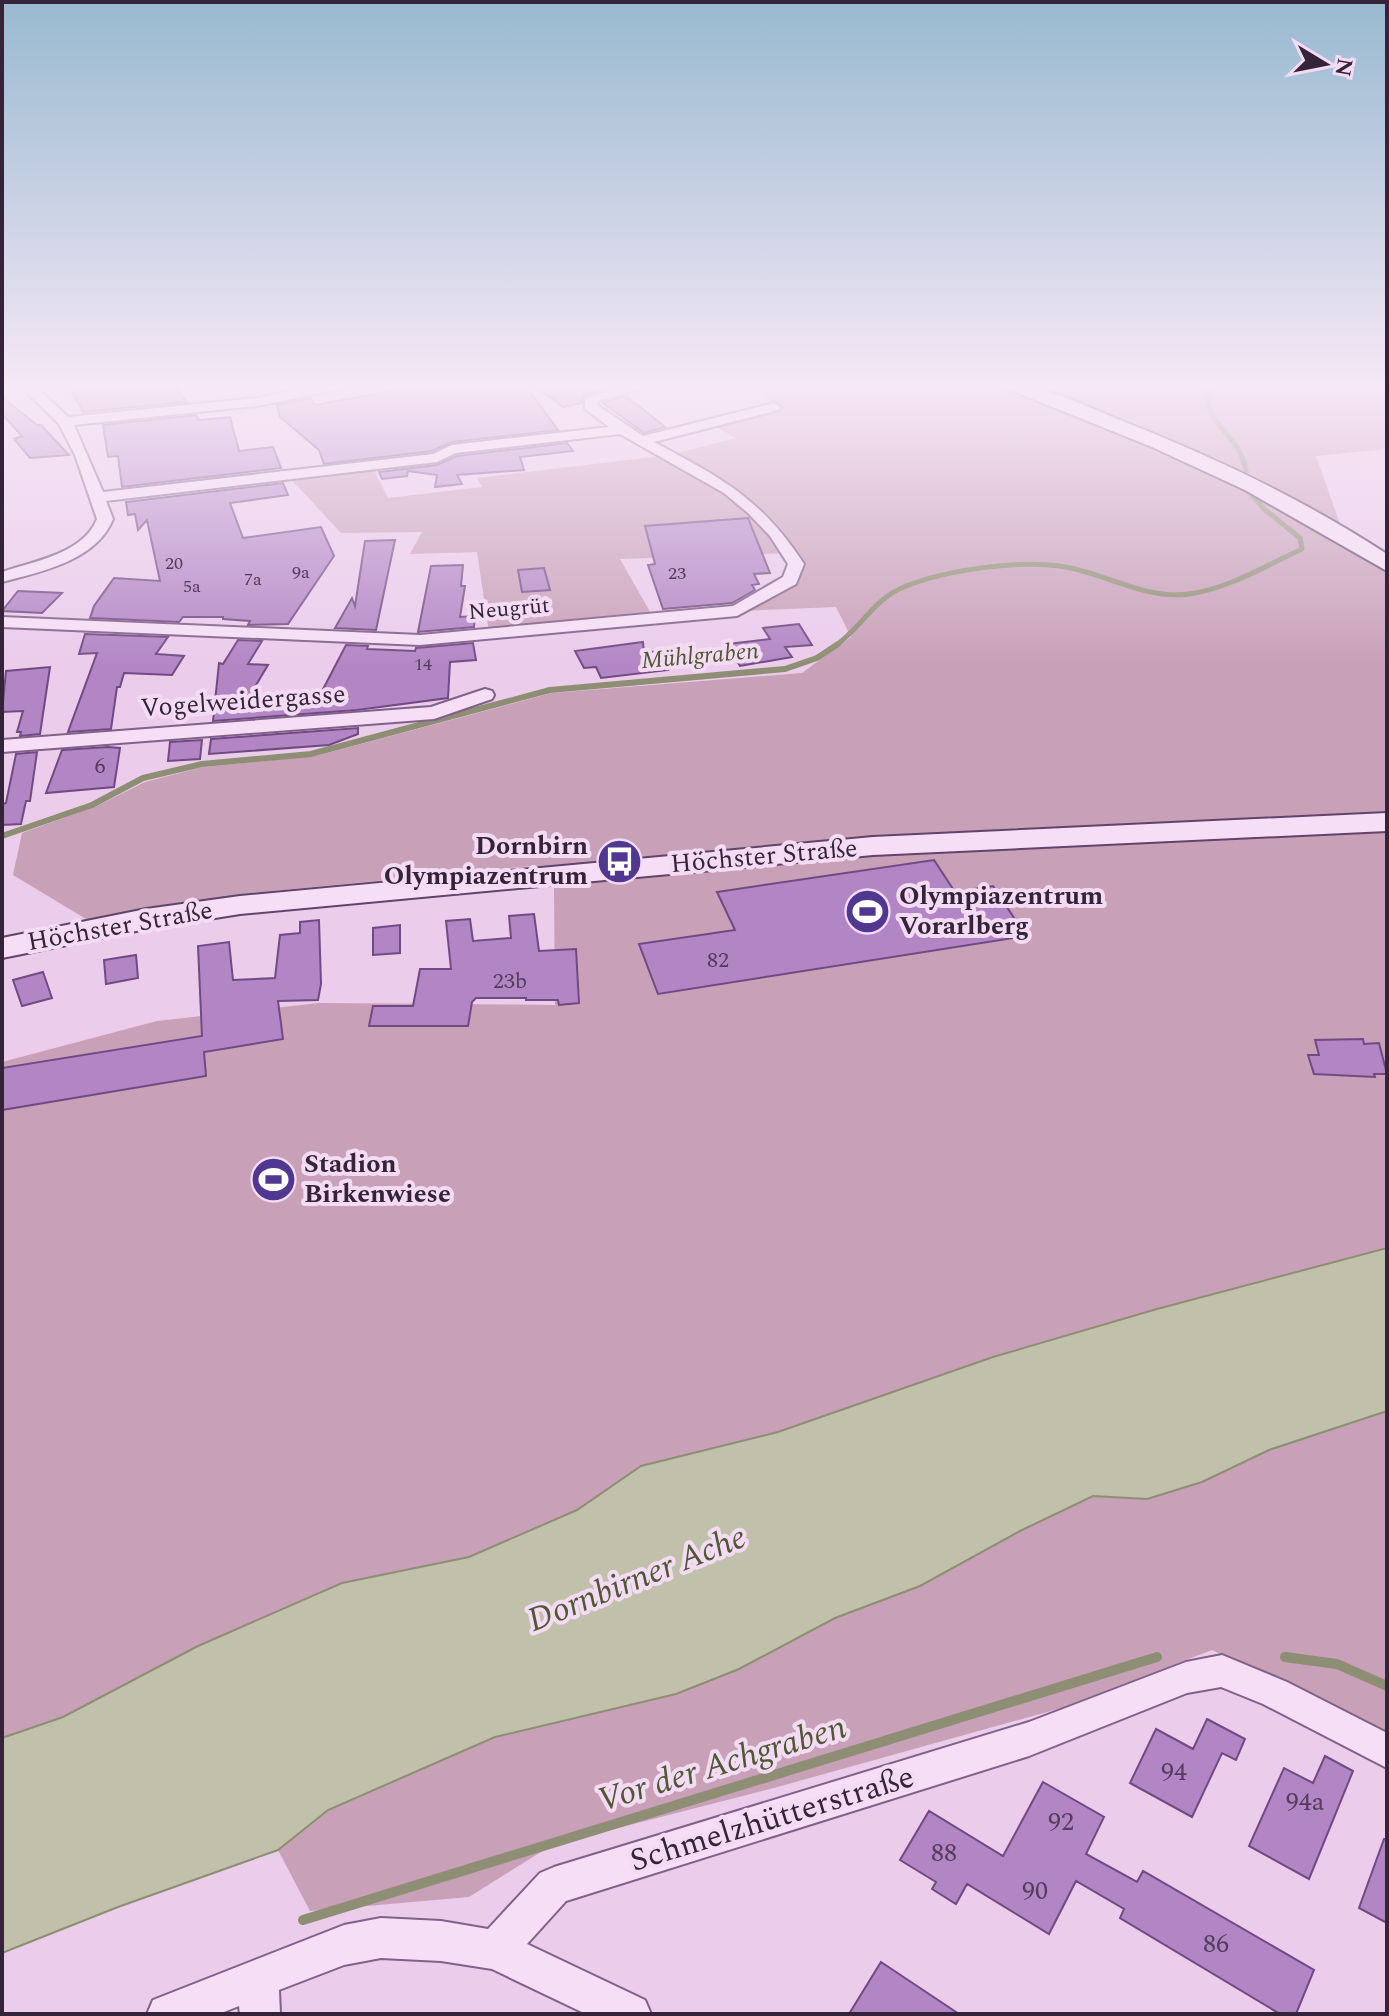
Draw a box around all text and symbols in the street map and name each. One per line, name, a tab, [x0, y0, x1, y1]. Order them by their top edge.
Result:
north arrow	[1285, 24, 1365, 104]
text: N	[1325, 56, 1361, 79]
house number: 20	[165, 550, 183, 577]
house number: 9a	[292, 559, 310, 586]
house number: 23	[668, 560, 686, 587]
house number: 7a	[244, 566, 262, 593]
house number: 5a	[183, 573, 201, 600]
street label: Neugrüt	[467, 589, 551, 629]
water label: Mühlgraben	[640, 633, 761, 679]
house number: 14	[414, 651, 432, 678]
street label: Vogelweidergasse	[139, 674, 347, 728]
house number: 6	[94, 750, 106, 783]
place label: Dornbirn Olympiazentrum	[384, 826, 588, 896]
street label: Höchster Straße	[669, 828, 859, 884]
bus stop icon: Dornbirn Olympiazentrum	[595, 837, 643, 885]
place label: Olympiazentrum Vorarlberg	[899, 876, 1103, 946]
sports icon: Olympiazentrum Vorarlberg	[844, 887, 892, 935]
street label: Höchster Straße	[24, 890, 216, 962]
house number: 82	[707, 944, 729, 977]
house number: 23b	[493, 965, 527, 998]
place label: Stadion Birkenwiese	[304, 1144, 451, 1214]
sports icon: Stadion Birkenwiese	[249, 1155, 297, 1203]
water label: Dornbirner Ache	[520, 1511, 754, 1647]
water label: Vor der Achgraben	[591, 1701, 853, 1827]
street label: Schmelzhütterstraße	[624, 1752, 920, 1886]
house number: 94	[1161, 1752, 1187, 1792]
house number: 94a	[1286, 1782, 1325, 1822]
house number: 92	[1048, 1802, 1074, 1842]
house number: 88	[931, 1833, 957, 1873]
house number: 90	[1022, 1871, 1048, 1911]
house number: 86	[1203, 1924, 1229, 1964]

